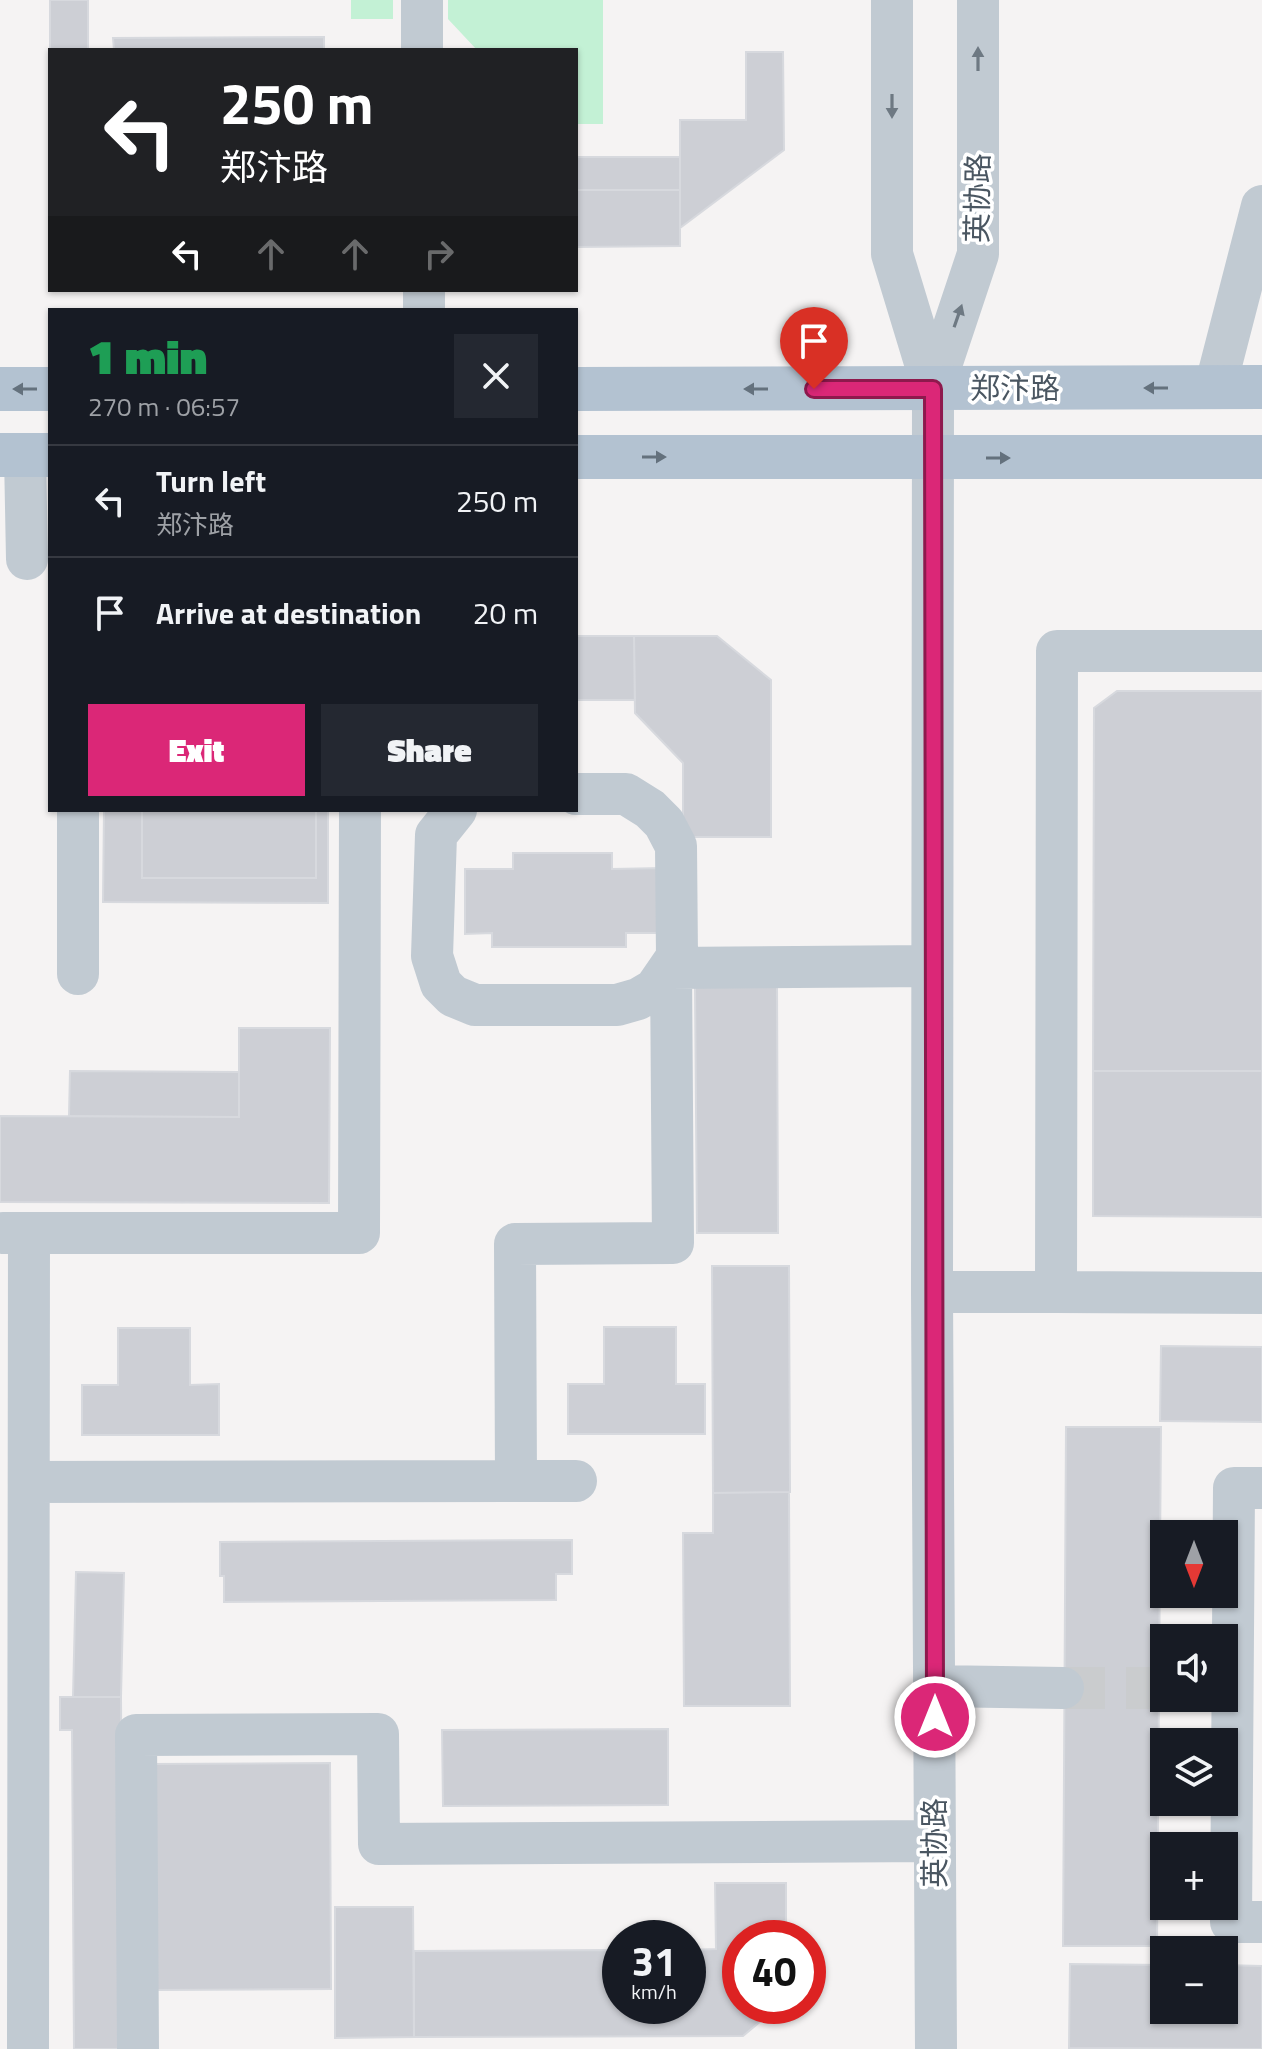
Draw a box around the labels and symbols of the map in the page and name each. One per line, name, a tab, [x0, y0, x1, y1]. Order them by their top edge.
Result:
one-way arrow	[972, 46, 984, 71]
one-way arrow	[886, 94, 898, 119]
street label: 英协路	[953, 153, 1001, 243]
one-way arrow	[952, 303, 964, 327]
pin	[780, 307, 848, 389]
street label: 郑汴路	[970, 365, 1060, 411]
one-way arrow	[1143, 382, 1168, 394]
one-way arrow	[12, 383, 37, 395]
one-way arrow	[743, 383, 768, 395]
one-way arrow	[642, 451, 667, 463]
one-way arrow	[986, 452, 1011, 464]
north arrow	[1150, 1520, 1238, 1608]
position arrow	[893, 1675, 977, 1759]
street label: 英协路	[911, 1798, 957, 1888]
speed limit sign: 40	[722, 1920, 826, 2024]

